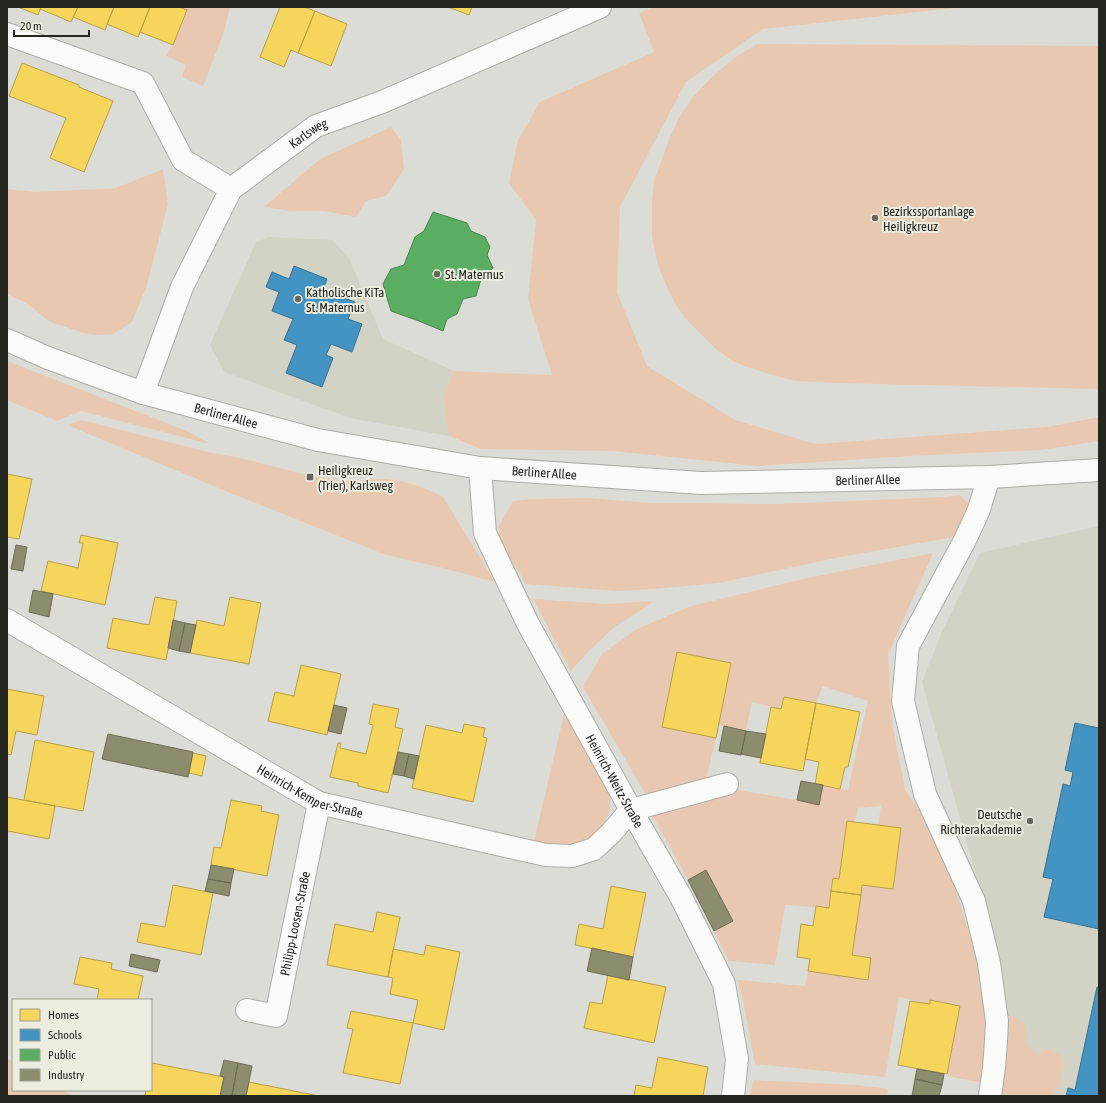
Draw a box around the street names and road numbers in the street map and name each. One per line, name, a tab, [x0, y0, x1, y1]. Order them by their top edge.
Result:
street label: Karlsweg	[286, 115, 330, 151]
street label: Berliner Allee	[193, 400, 260, 431]
street label: Berliner Allee	[511, 463, 577, 482]
street label: Berliner Allee	[835, 471, 901, 488]
street label: Heinrich-Weitz-Straße	[583, 731, 647, 830]
street label: Heinrich-Kemper-Straße	[254, 761, 365, 820]
street label: Philipp-Loosen-Straße	[277, 870, 313, 977]

